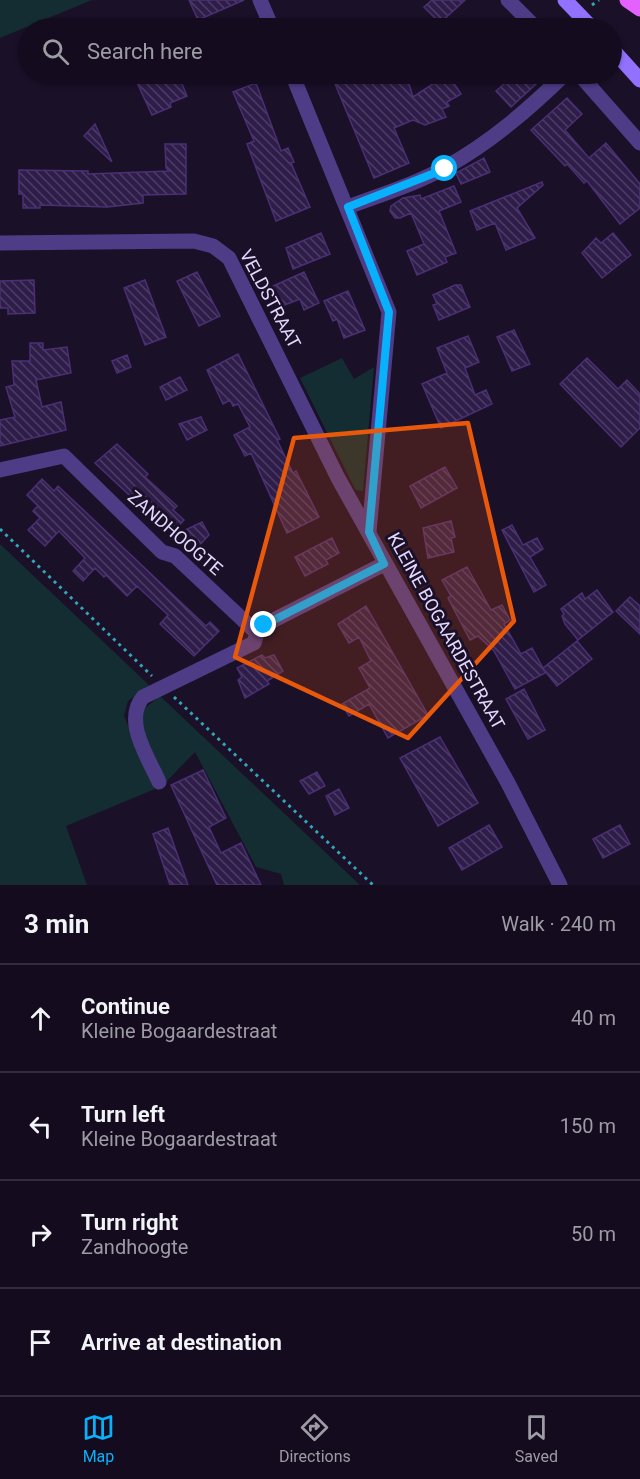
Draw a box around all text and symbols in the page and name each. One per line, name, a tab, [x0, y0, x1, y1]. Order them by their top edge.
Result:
search box	[18, 18, 622, 84]
icon: search	[39, 35, 72, 68]
text: Search here	[87, 39, 203, 64]
route start	[431, 155, 457, 181]
street label: VELDSTRAAT	[236, 246, 305, 352]
street label: ZANDHOOGTE	[124, 486, 227, 579]
street label: KLEINE BOGAARDESTRAAT	[384, 529, 509, 733]
route end	[250, 611, 276, 637]
text: 3 min	[24, 909, 89, 939]
text: Walk · 240 m	[501, 912, 616, 936]
text: Continue	[81, 994, 170, 1019]
icon: ahead	[24, 1002, 57, 1035]
text: 40 m	[571, 1006, 616, 1030]
text: Kleine Bogaardestraat	[81, 1019, 277, 1043]
text: Turn left	[81, 1102, 165, 1127]
icon: left	[24, 1110, 57, 1143]
text: 150 m	[560, 1114, 616, 1138]
text: Kleine Bogaardestraat	[81, 1127, 277, 1151]
text: Turn right	[81, 1210, 178, 1235]
icon: right	[24, 1218, 57, 1251]
text: 50 m	[571, 1222, 616, 1246]
text: Zandhoogte	[81, 1235, 188, 1259]
icon: arrive	[24, 1326, 57, 1359]
text: Arrive at destination	[81, 1330, 282, 1355]
tab: Map	[82, 1411, 115, 1466]
tab: Directions	[279, 1411, 351, 1466]
tab: Saved	[515, 1411, 558, 1466]

